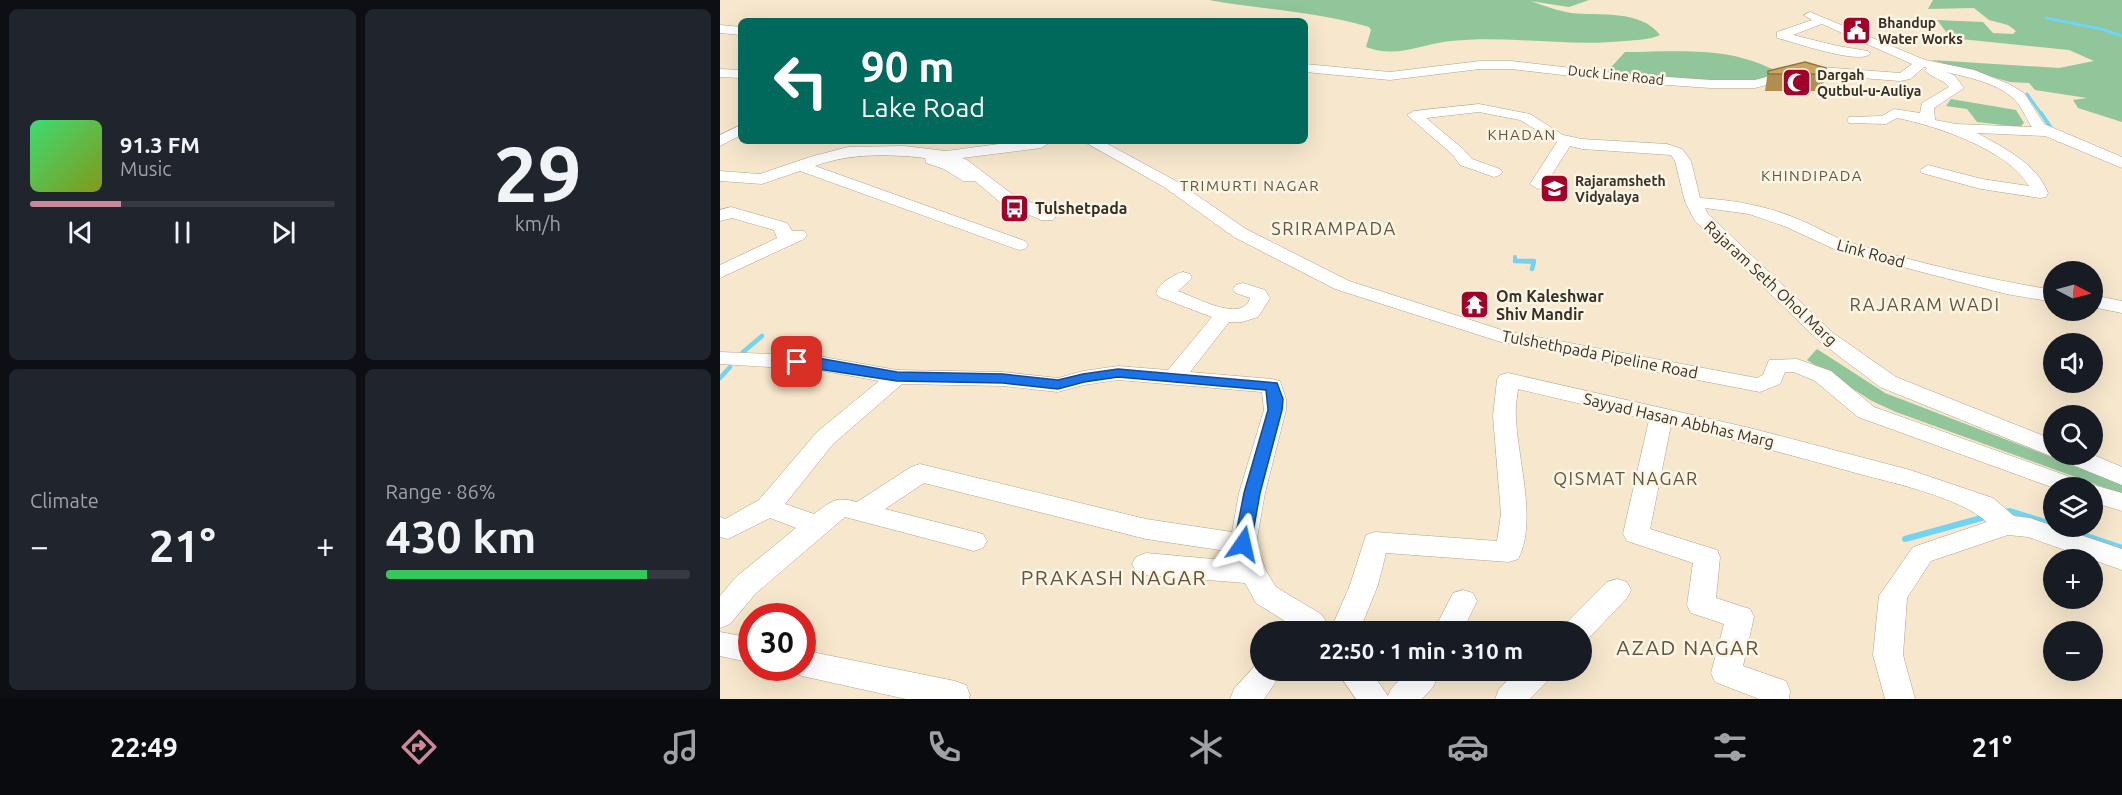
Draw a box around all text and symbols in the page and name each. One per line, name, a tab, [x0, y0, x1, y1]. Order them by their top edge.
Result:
public building icon: Bhandup Water Works	[1841, 15, 1873, 47]
place label: Bhandup Water Works	[1878, 15, 1963, 47]
icon: left	[762, 42, 840, 120]
text: 90 m	[861, 43, 955, 90]
street label: Duck Line Road	[1567, 62, 1665, 88]
mosque icon: Dargah Qutbul-u-Auliya	[1780, 67, 1812, 99]
place label: Dargah Qutbul-u-Auliya	[1817, 67, 1921, 99]
text: Lake Road	[861, 92, 985, 122]
district label: KHADAN	[1487, 126, 1557, 143]
text: 29	[494, 129, 582, 217]
text: 91.3 FM	[120, 132, 200, 157]
text: Music	[120, 157, 172, 180]
district label: KHINDIPADA	[1761, 167, 1863, 184]
school or university icon: Rajaramsheth Vidyalaya	[1538, 173, 1570, 205]
place label: Rajaramsheth Vidyalaya	[1575, 173, 1666, 205]
district label: TRIMURTI NAGAR	[1180, 177, 1320, 194]
bus stop icon: Tulshetpada	[998, 192, 1030, 224]
place label: Tulshetpada	[1035, 199, 1127, 217]
text: km/h	[515, 212, 561, 235]
icon: previous	[64, 216, 97, 249]
icon: pause	[166, 216, 199, 249]
icon: next	[267, 216, 300, 249]
street label: Rajaram Seth Ohol Marg	[1701, 217, 1841, 349]
district label: SRIRAMPADA	[1271, 218, 1397, 238]
street label: Link Road	[1835, 235, 1907, 271]
north arrow	[2043, 261, 2103, 321]
map controls	[2043, 261, 2103, 681]
place label: Om Kaleshwar Shiv Mandir	[1496, 287, 1604, 323]
temple icon: Om Kaleshwar Shiv Mandir	[1459, 289, 1491, 321]
district label: RAJARAM WADI	[1849, 294, 2001, 314]
street label: Tulshethpada Pipeline Road	[1501, 326, 1699, 382]
button: sound	[2043, 333, 2103, 393]
pin	[771, 336, 822, 387]
icon: arrive	[780, 345, 813, 378]
street label: Sayyad Hasan Abbhas Marg	[1582, 389, 1776, 451]
button: search	[2043, 405, 2103, 465]
district label: QISMAT NAGAR	[1553, 468, 1699, 489]
button: layers	[2043, 477, 2103, 537]
text: Range · 86%	[386, 480, 496, 503]
text: Climate	[30, 489, 99, 512]
text: 430 km	[386, 511, 536, 562]
position arrow	[1211, 512, 1275, 576]
text: 21°	[149, 520, 216, 571]
text: −	[30, 527, 49, 564]
text: +	[316, 527, 335, 564]
button: +	[2043, 549, 2103, 609]
district label: PRAKASH NAGAR	[1021, 565, 1207, 589]
speed limit sign: 30	[738, 603, 816, 681]
button: −	[2043, 621, 2103, 681]
district label: AZAD NAGAR	[1616, 635, 1760, 659]
text: 22:50 · 1 min · 310 m	[1319, 638, 1523, 663]
icon: directions	[398, 726, 440, 768]
icon: music	[660, 726, 702, 768]
icon: phone	[923, 726, 965, 768]
icon: climate	[1185, 726, 1227, 768]
icon: car	[1447, 726, 1489, 768]
icon: filters	[1709, 726, 1751, 768]
text: 22:49	[110, 732, 178, 762]
text: 21°	[1972, 732, 2012, 762]

